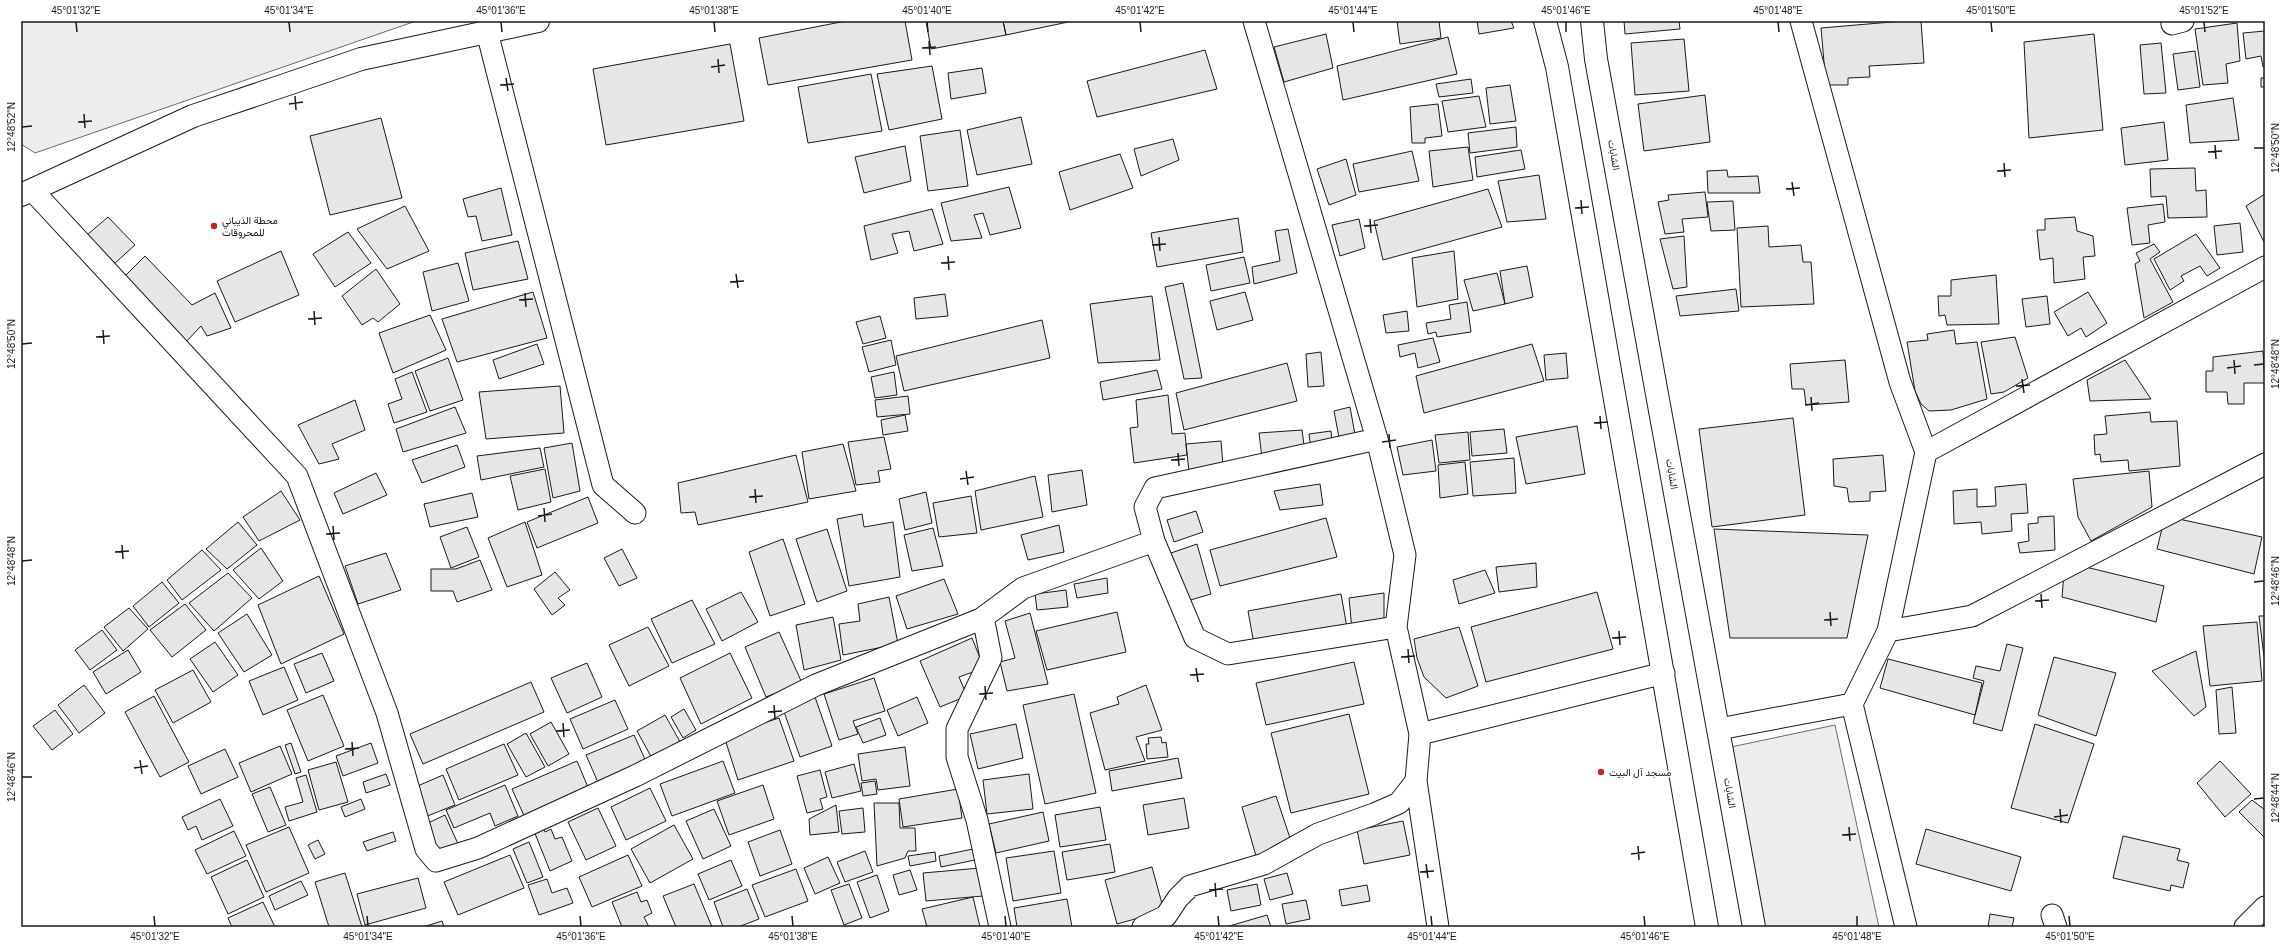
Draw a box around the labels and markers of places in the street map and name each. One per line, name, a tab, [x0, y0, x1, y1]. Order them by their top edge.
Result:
place label: محطة الذيباني للمحروقات	[222, 215, 278, 239]
marker: محطة الذيباني للمحروقات	[209, 221, 219, 231]
marker: مسجد آل البيت	[1596, 767, 1606, 777]
place label: مسجد آل البيت	[1609, 767, 1671, 779]

